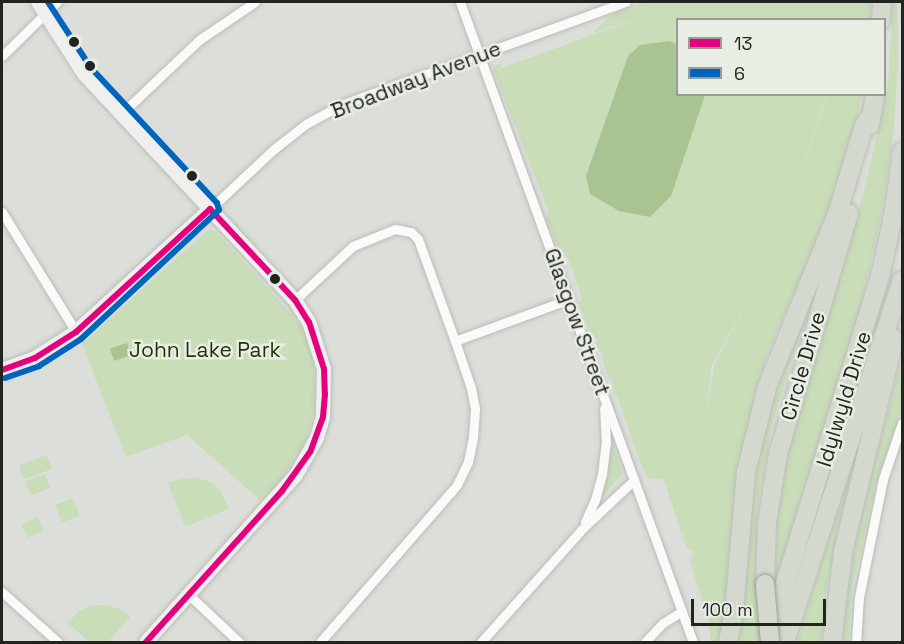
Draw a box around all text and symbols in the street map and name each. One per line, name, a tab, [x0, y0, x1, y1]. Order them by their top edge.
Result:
legend	[676, 18, 886, 96]
text: 13	[734, 32, 752, 55]
unlabelled marker	[68, 36, 80, 48]
street label: Broadway Avenue	[327, 36, 505, 124]
unlabelled marker	[84, 60, 96, 72]
text: 6	[734, 62, 745, 85]
unlabelled marker	[186, 170, 198, 182]
street label: Glasgow Street	[539, 245, 615, 399]
unlabelled marker	[269, 273, 281, 285]
street label: Circle Drive	[775, 309, 831, 423]
street label: Idylwyld Drive	[811, 328, 877, 470]
park label: John Lake Park	[129, 337, 281, 363]
scale bar	[694, 587, 829, 625]
text: 100 m	[702, 598, 753, 621]

